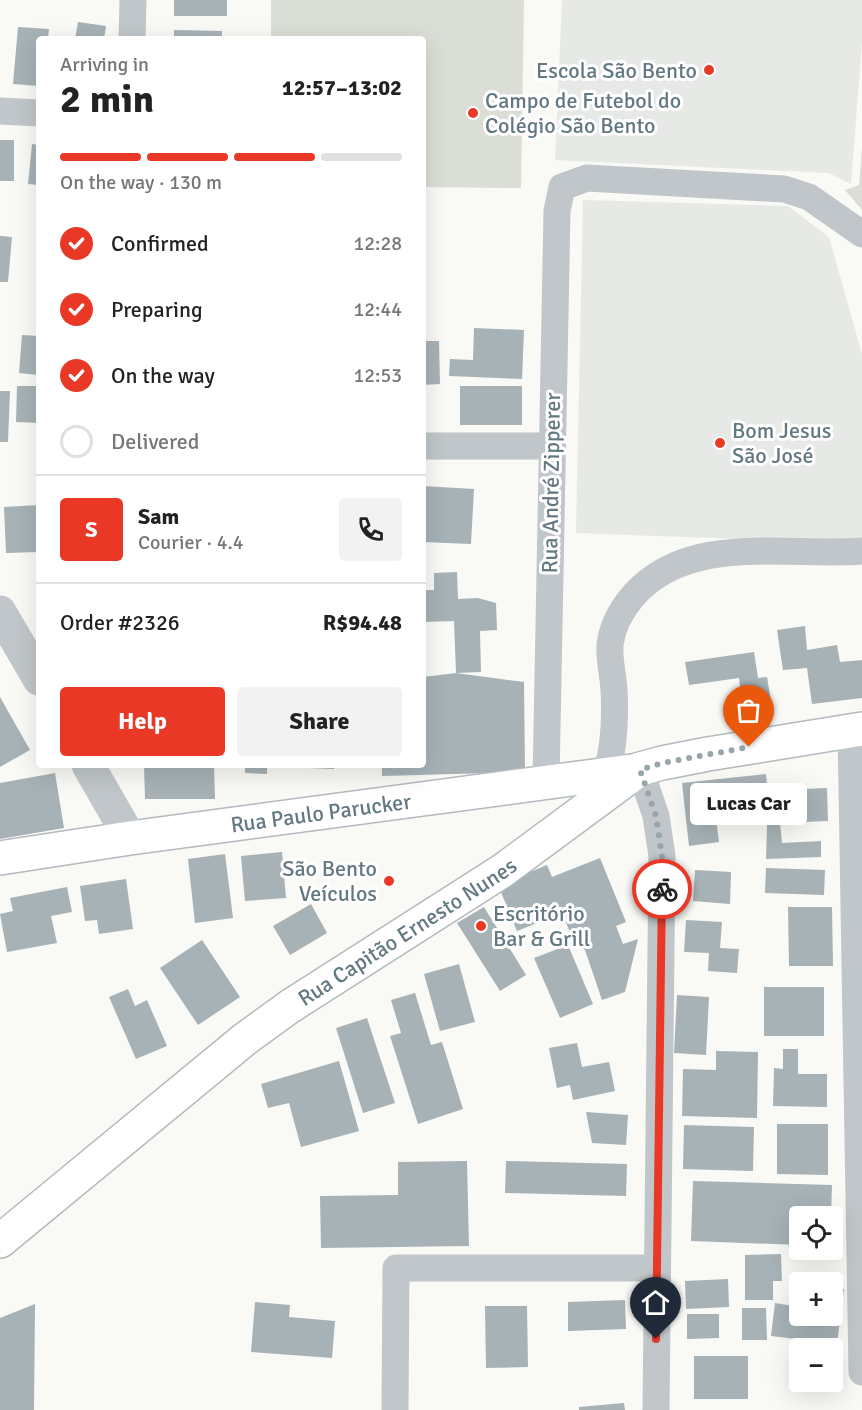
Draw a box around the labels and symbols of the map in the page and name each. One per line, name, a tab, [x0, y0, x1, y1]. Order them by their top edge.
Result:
place label: Escola São Bento	[536, 57, 697, 84]
marker: Escola São Bento	[702, 63, 716, 77]
place label: Campo de Futebol do Colégio São Bento	[485, 87, 681, 139]
marker: Campo de Futebol do Colégio São Bento	[466, 106, 480, 120]
street label: Rua André Zipperer	[536, 392, 566, 574]
place label: Bom Jesus São José	[732, 417, 831, 469]
marker: Bom Jesus São José	[713, 436, 727, 450]
pin	[723, 685, 774, 747]
callout: Lucas Car	[690, 783, 807, 825]
street label: Rua Paulo Parucker	[229, 787, 413, 838]
street label: Rua Capitão Ernesto Nunes	[293, 852, 522, 1011]
place label: São Bento Veículos	[282, 855, 377, 907]
courier	[632, 859, 692, 919]
marker: São Bento Veículos	[382, 874, 396, 888]
place label: Escritório Bar & Grill	[493, 900, 590, 952]
marker: Escritório Bar & Grill	[474, 919, 488, 933]
pin	[630, 1277, 681, 1339]

